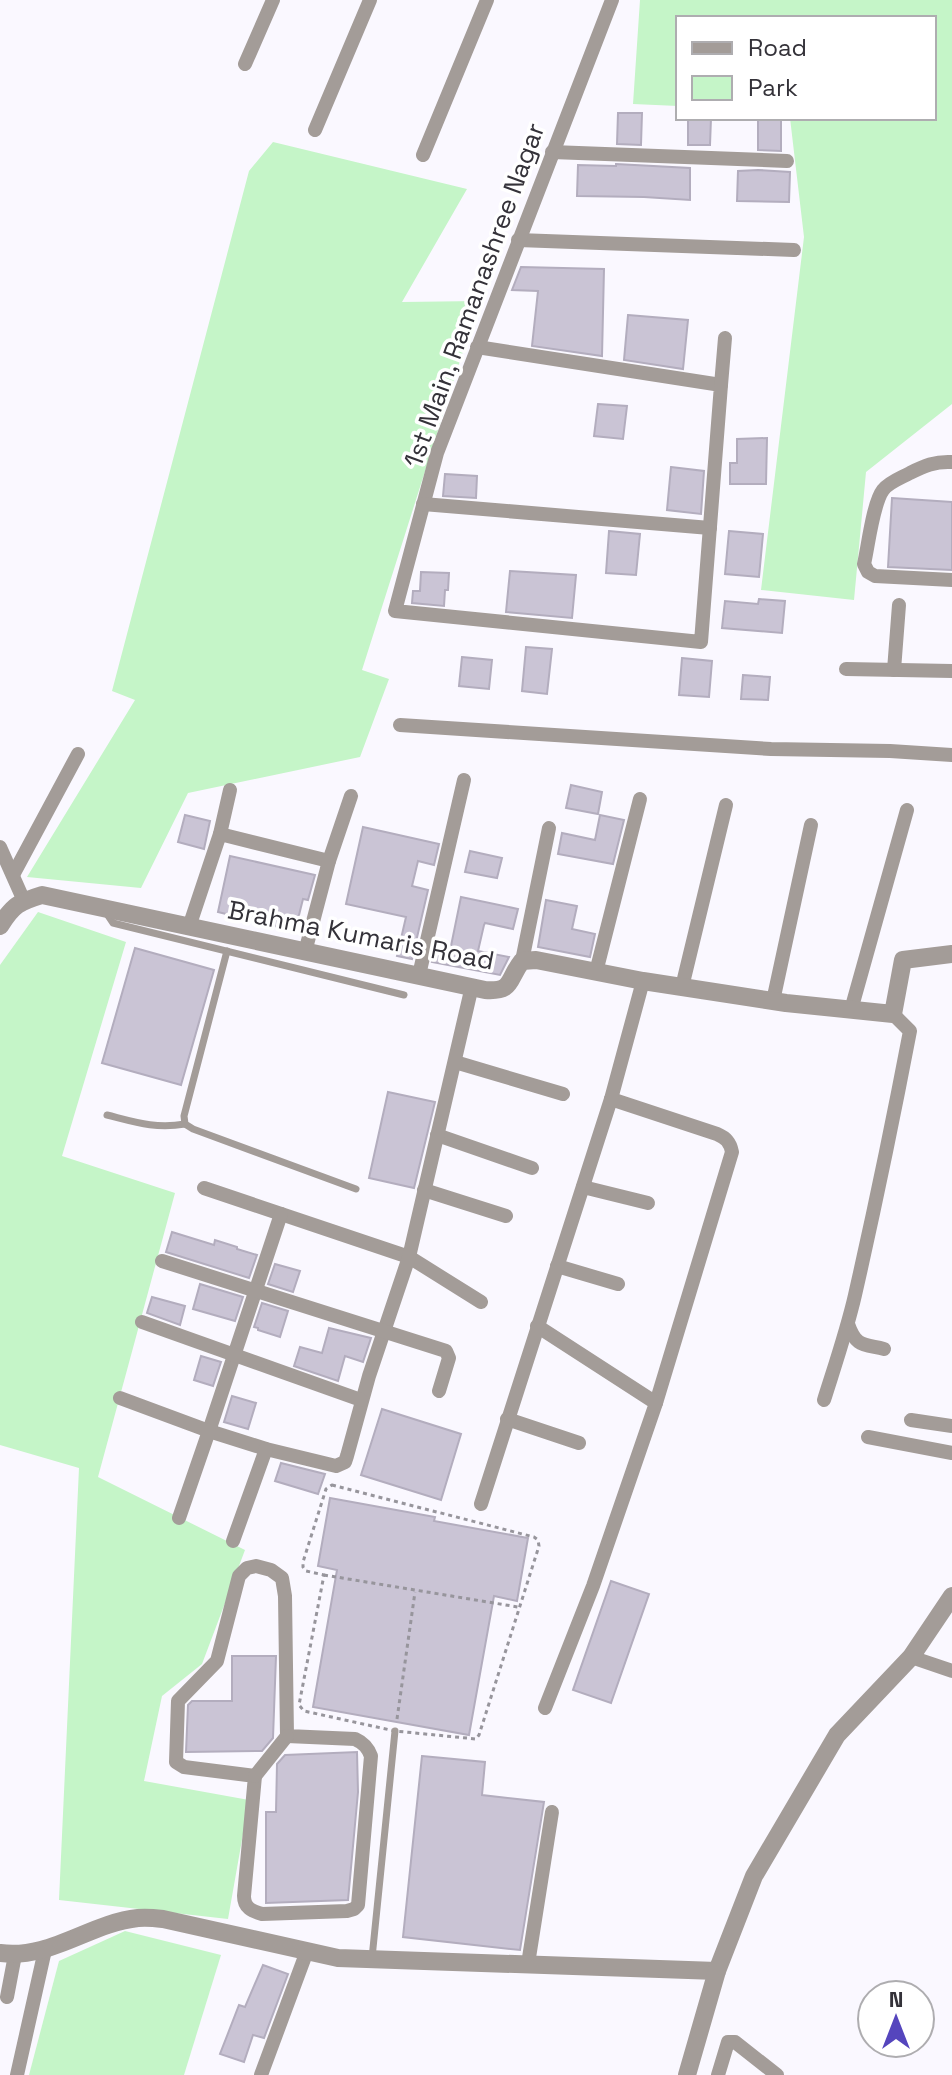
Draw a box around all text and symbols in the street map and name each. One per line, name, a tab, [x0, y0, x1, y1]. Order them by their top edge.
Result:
legend	[676, 16, 936, 120]
text: Road	[748, 32, 807, 63]
text: Park	[748, 72, 798, 103]
street label: 1st Main, Ramanashree Nagar	[396, 118, 552, 472]
street label: Brahma Kumaris Road	[225, 892, 497, 978]
north arrow	[856, 1979, 936, 2059]
text: N	[889, 1985, 903, 2013]

